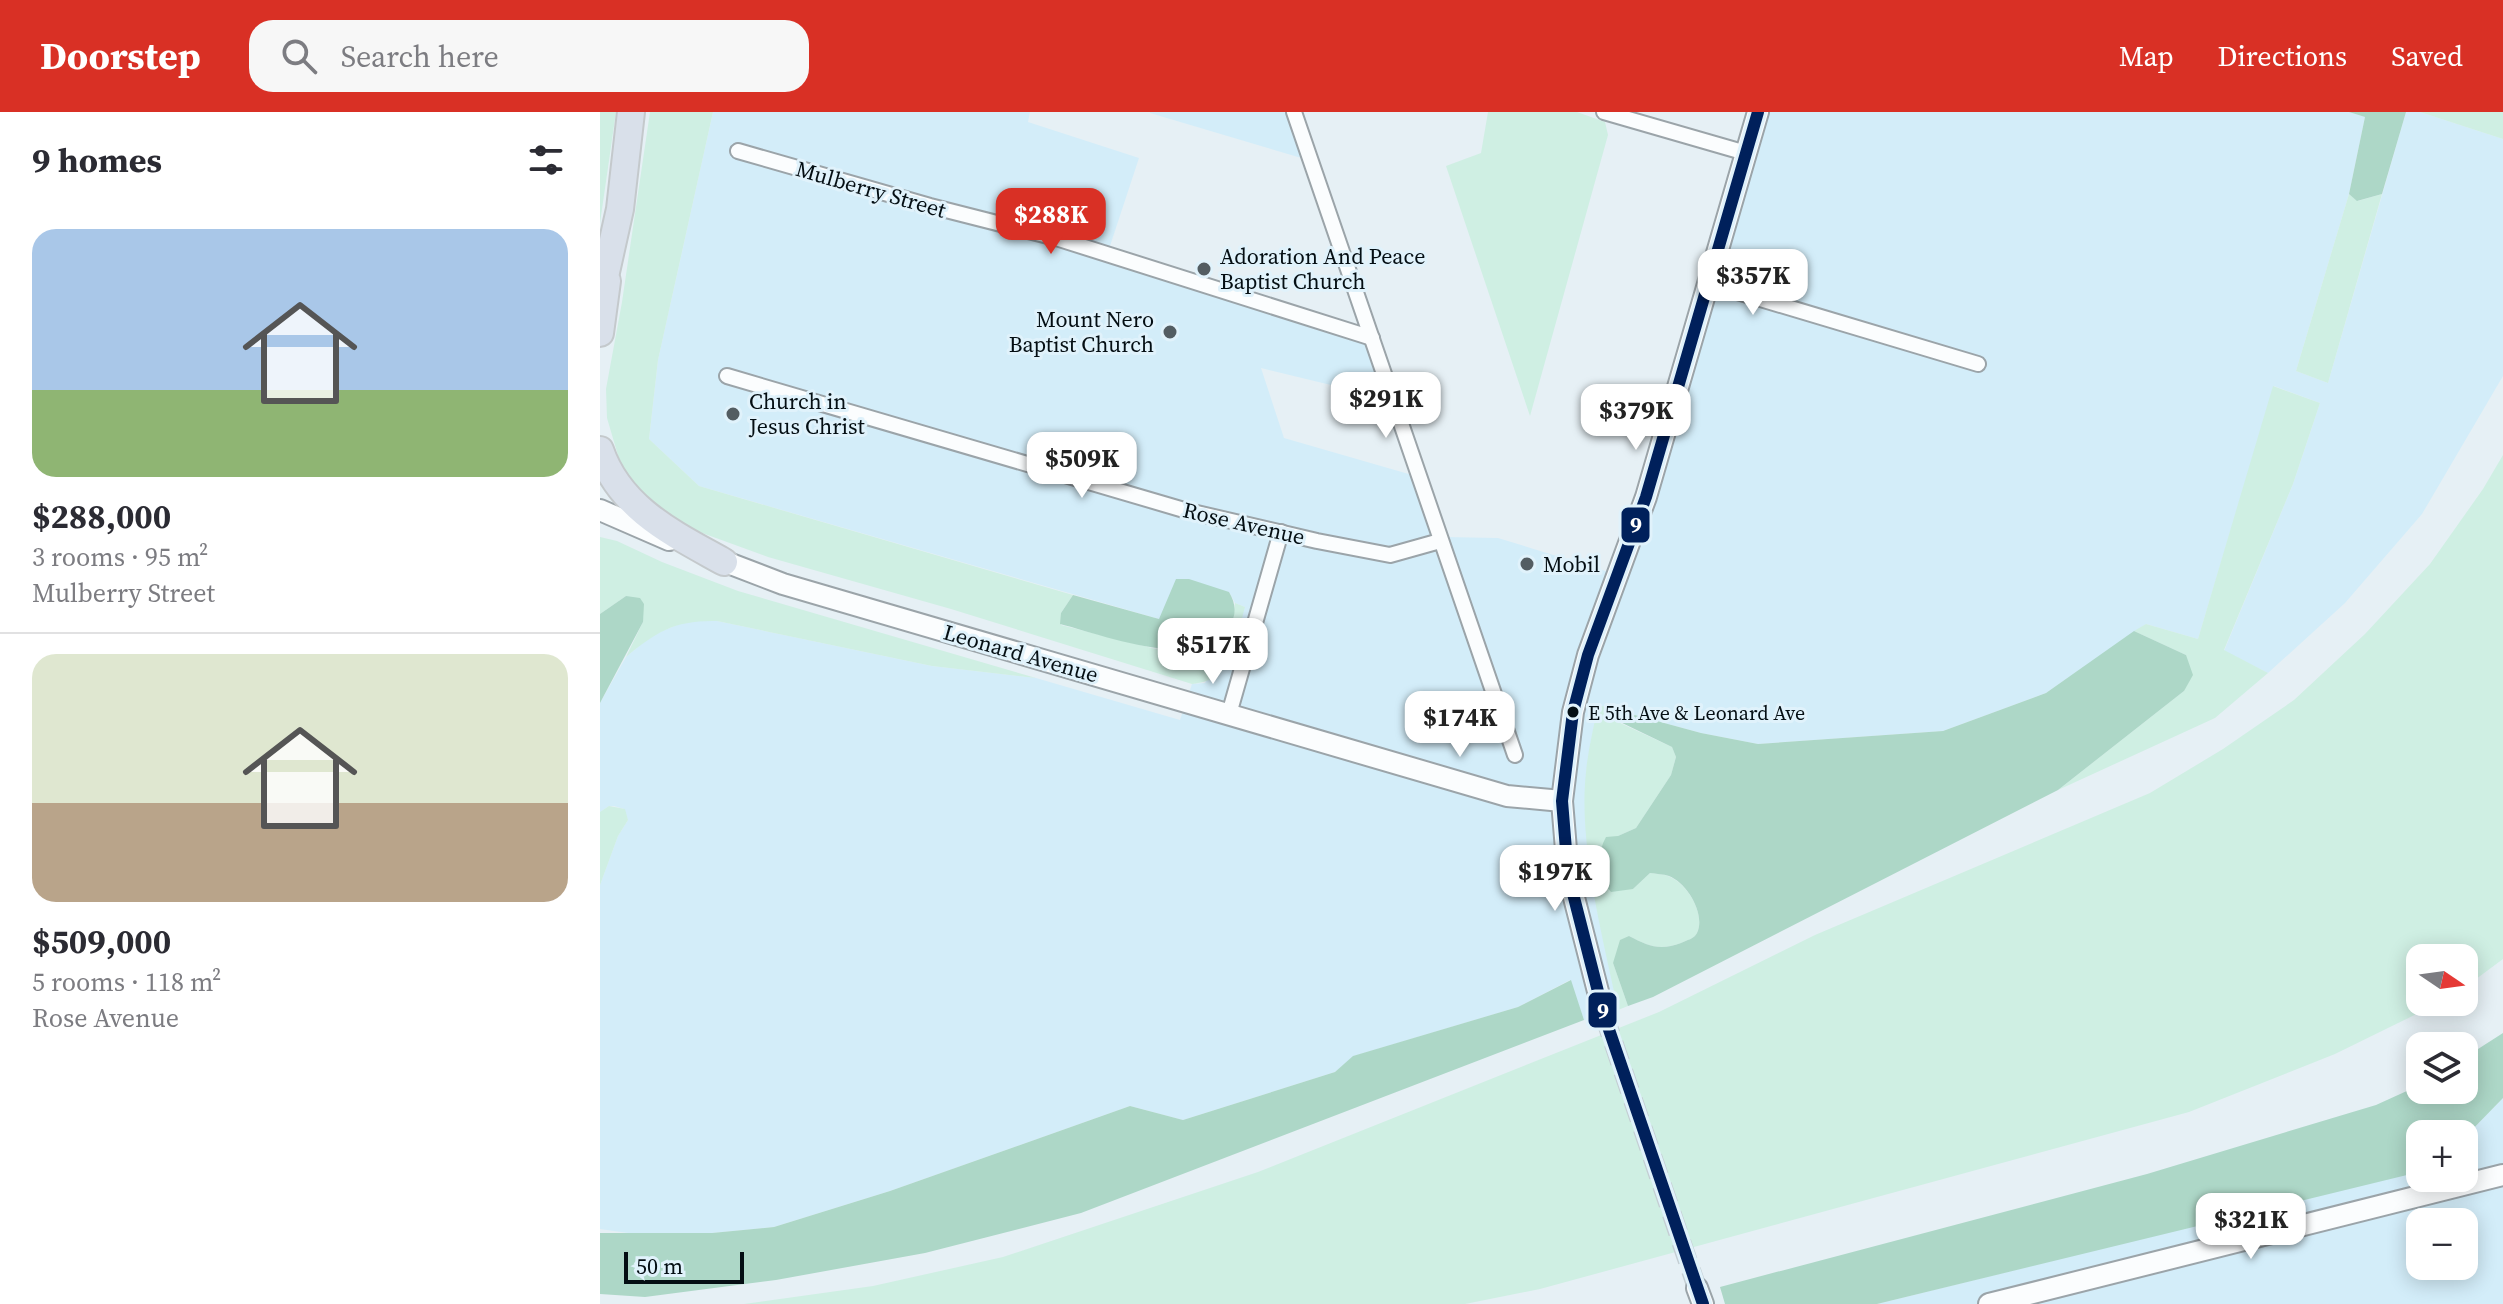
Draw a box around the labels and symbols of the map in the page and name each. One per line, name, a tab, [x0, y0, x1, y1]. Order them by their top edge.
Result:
street label: Mulberry Street	[792, 153, 950, 225]
pin: $288K	[995, 188, 1107, 256]
place label: Adoration And Peace Baptist Church	[1220, 241, 1425, 296]
pin: $357K	[1697, 249, 1809, 317]
marker: Adoration And Peace Baptist Church	[1195, 260, 1213, 278]
place label: Mount Nero Baptist Church	[1009, 304, 1154, 359]
marker: Mount Nero Baptist Church	[1161, 323, 1179, 341]
pin: $291K	[1330, 372, 1442, 440]
pin: $379K	[1580, 384, 1692, 452]
place label: Church in Jesus Christ	[748, 386, 866, 441]
marker: Church in Jesus Christ	[724, 405, 742, 423]
pin: $509K	[1026, 432, 1138, 500]
street label: Rose Avenue	[1180, 494, 1308, 552]
line badge: 9	[1620, 506, 1651, 544]
text: 9	[1630, 509, 1642, 539]
place label: Mobil	[1543, 549, 1600, 579]
marker: Mobil	[1518, 555, 1536, 573]
street label: Leonard Avenue	[940, 617, 1102, 689]
pin: $517K	[1157, 618, 1269, 686]
pin: $174K	[1404, 691, 1516, 759]
place label: E 5th Ave & Leonard Ave	[1588, 699, 1805, 727]
marker: E 5th Ave & Leonard Ave	[1565, 704, 1581, 720]
pin: $197K	[1499, 845, 1611, 913]
north arrow	[2406, 944, 2478, 1016]
line badge: 9	[1587, 991, 1618, 1029]
text: 9	[1597, 995, 1609, 1025]
pin: $321K	[2195, 1193, 2307, 1261]
scale bar	[624, 1248, 744, 1284]

